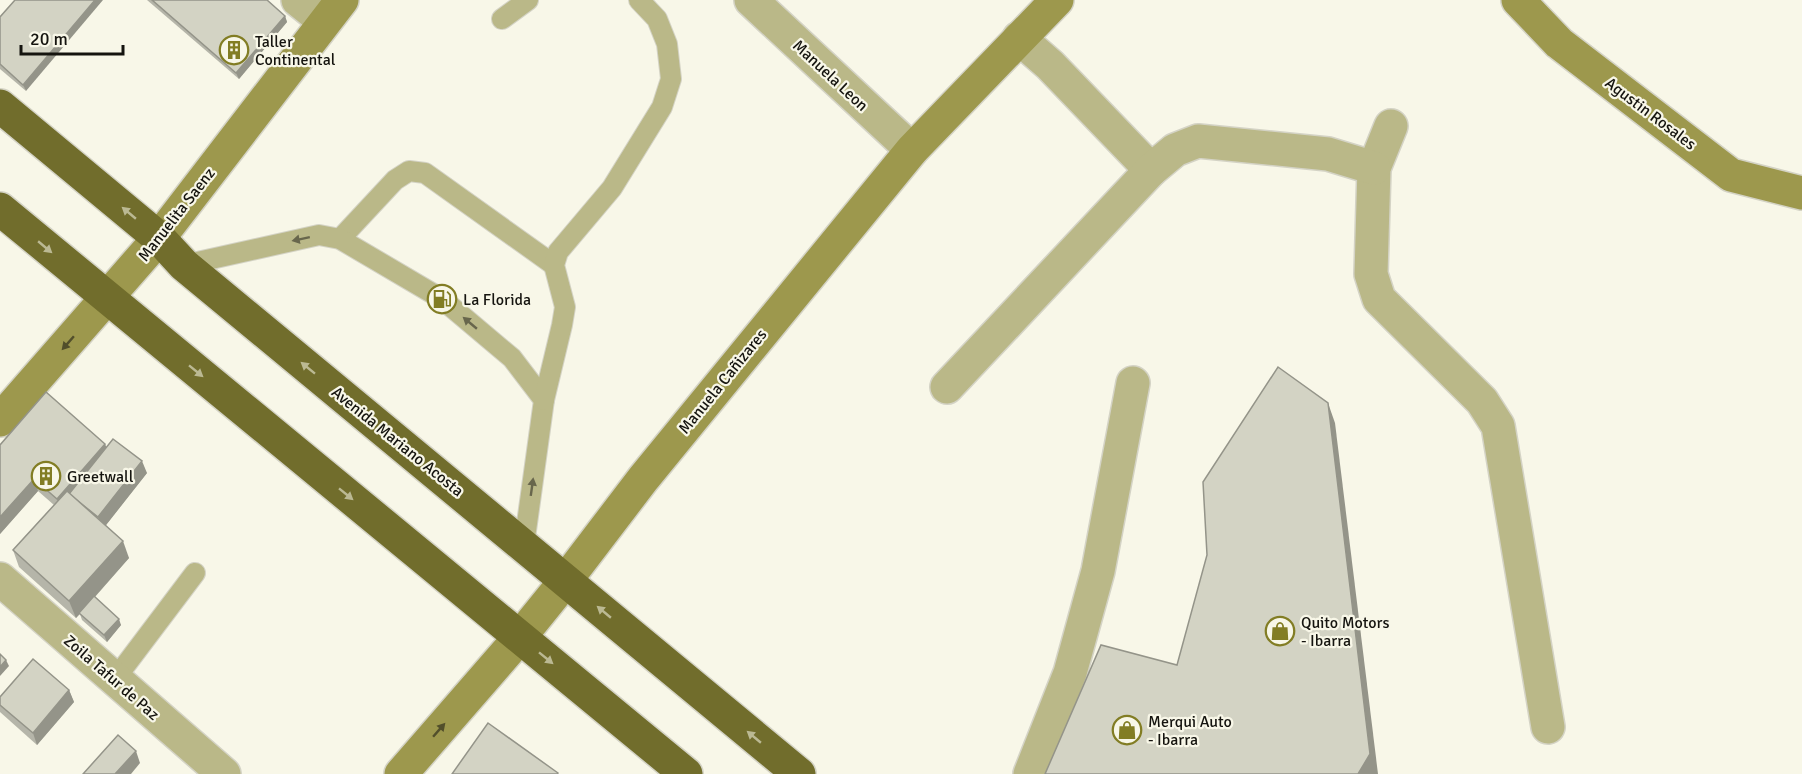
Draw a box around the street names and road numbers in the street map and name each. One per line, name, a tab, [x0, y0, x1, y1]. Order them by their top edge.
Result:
street label: Manuela Leon	[788, 36, 872, 116]
street label: Agustin Rosales	[1601, 73, 1700, 154]
street label: Manuelita Saenz	[134, 164, 220, 265]
street label: Manuela Cañizares	[674, 325, 771, 438]
street label: Avenida Mariano Acosta	[327, 382, 467, 501]
street label: Zoila Tafur de Paz	[60, 631, 163, 725]

